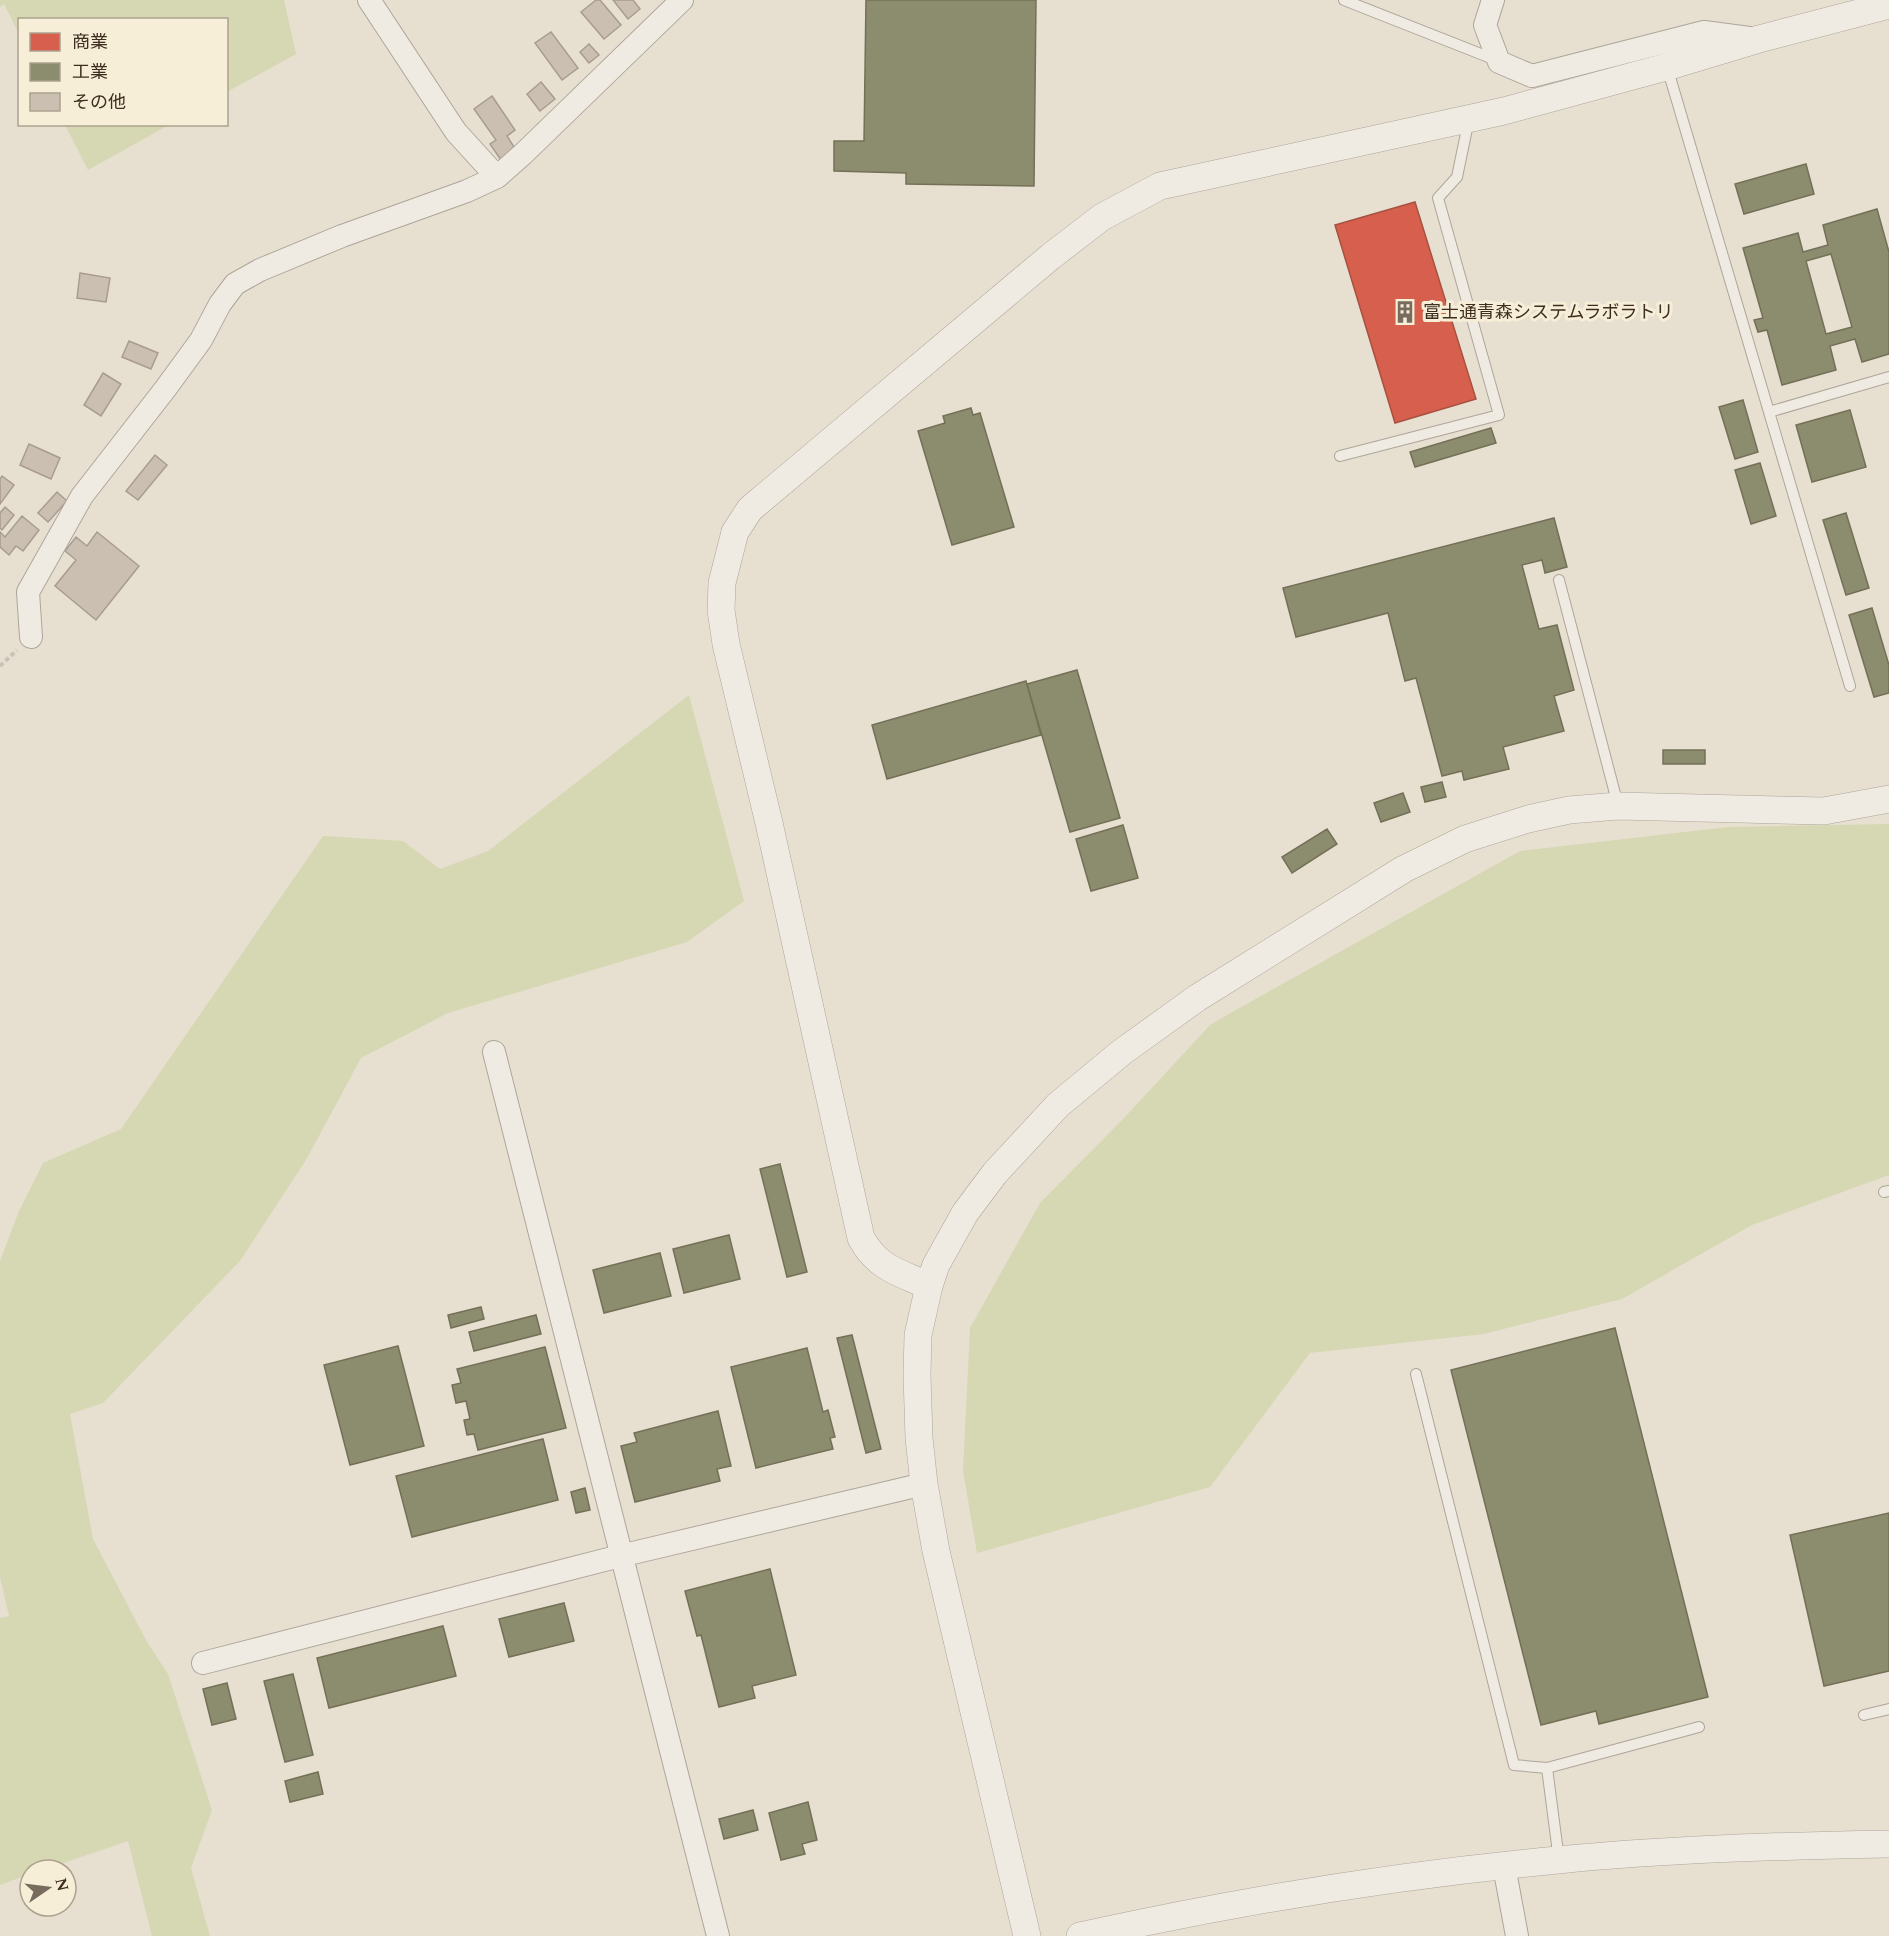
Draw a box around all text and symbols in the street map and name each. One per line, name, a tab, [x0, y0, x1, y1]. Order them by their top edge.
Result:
legend	[18, 18, 228, 126]
text: 商業	[72, 29, 108, 56]
text: 工業	[72, 59, 108, 86]
text: その他	[72, 89, 126, 116]
building icon: 富士通青森システムラボラトリ	[1392, 299, 1418, 325]
place label: 富士通青森システムラボラトリ	[1423, 299, 1674, 326]
north arrow	[18, 1858, 78, 1918]
text: N	[48, 1875, 75, 1894]

